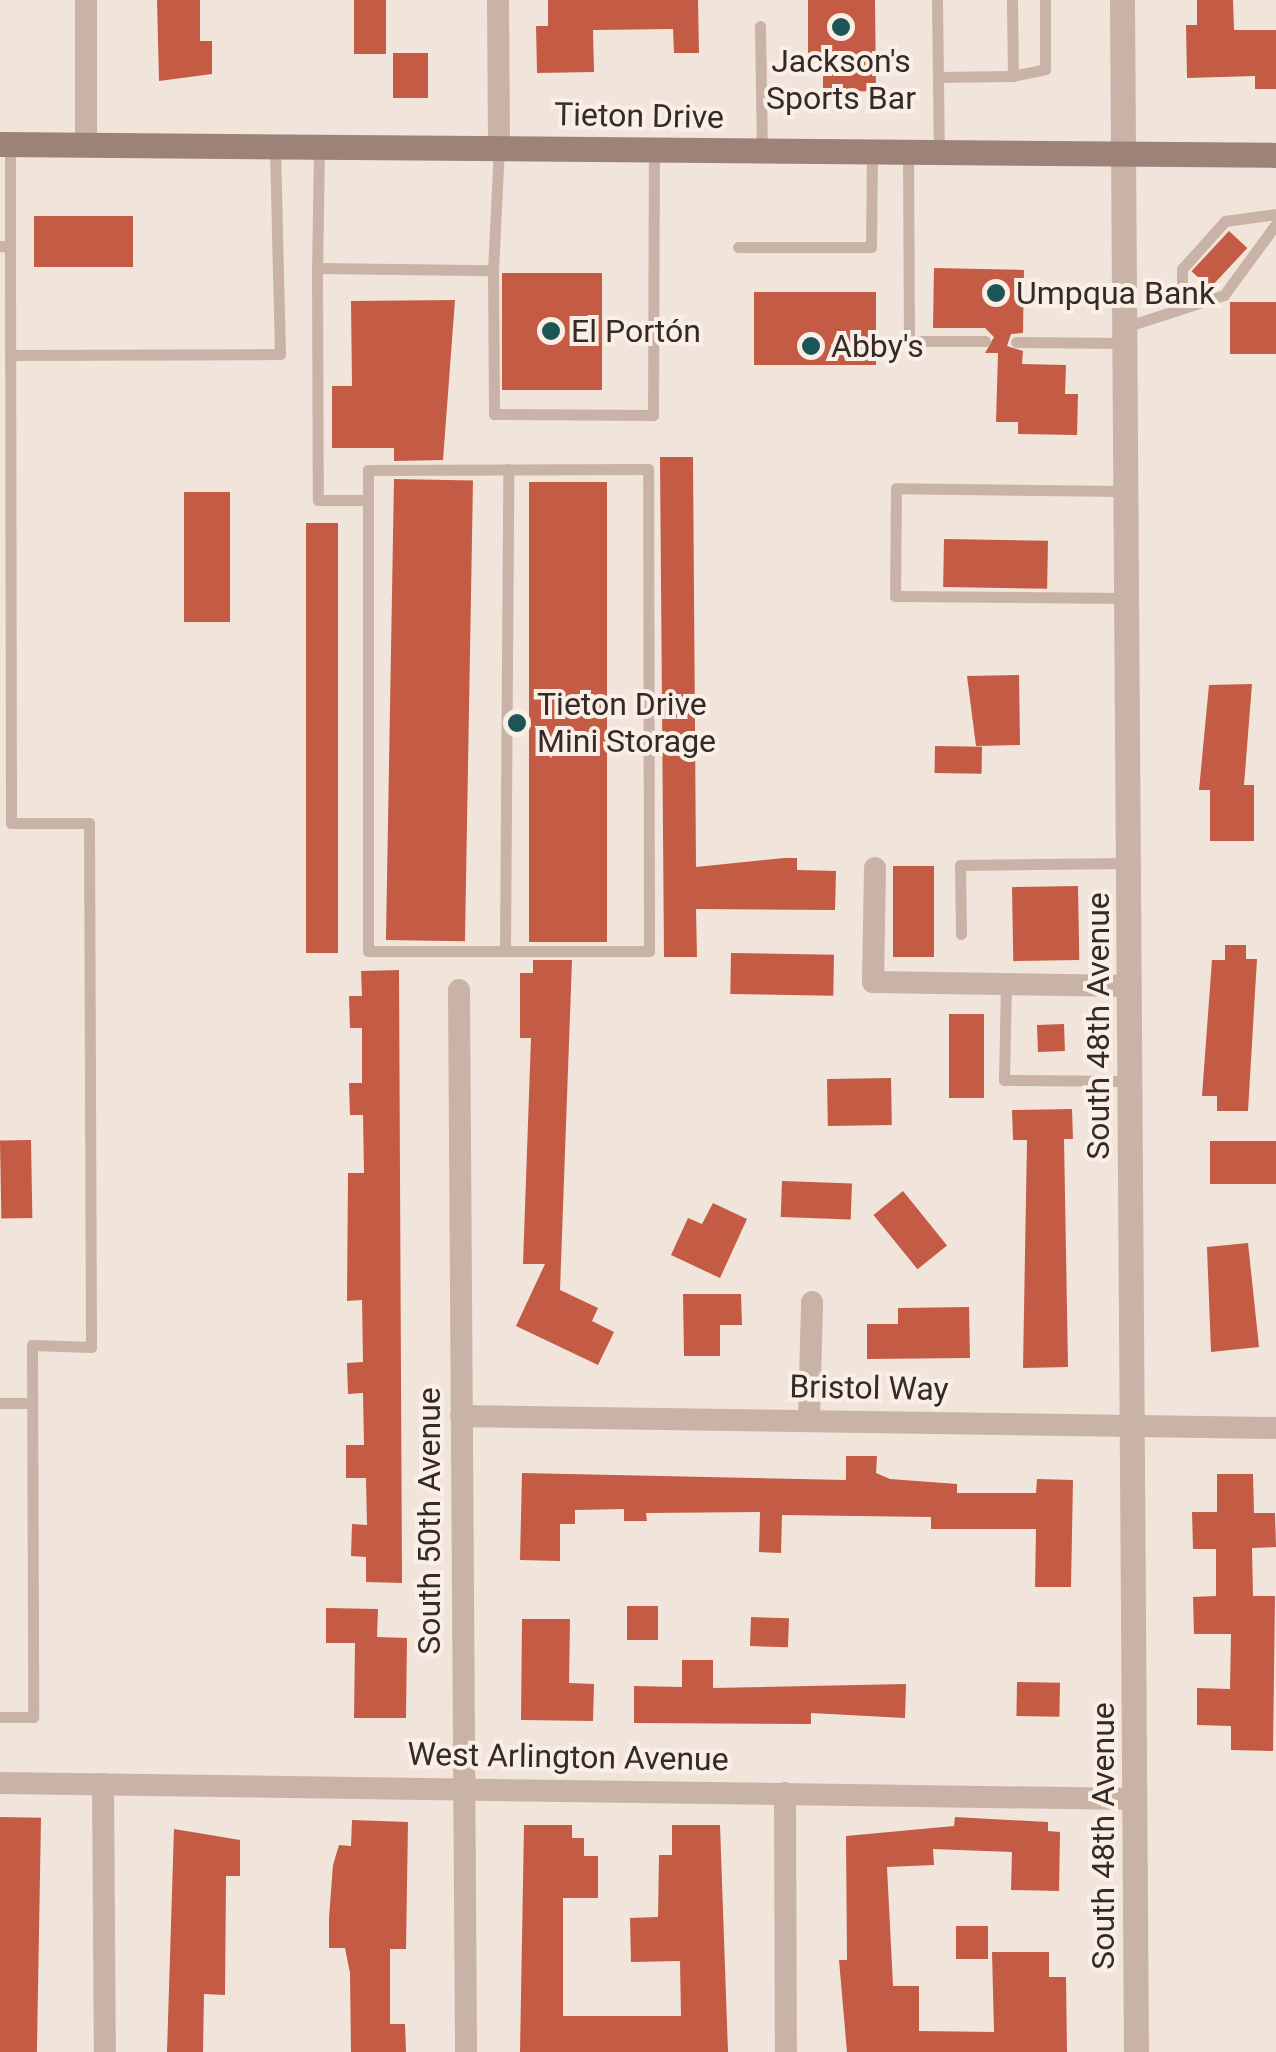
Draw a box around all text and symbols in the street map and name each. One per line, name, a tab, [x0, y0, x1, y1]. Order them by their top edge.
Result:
marker: Jackson's Sports Bar	[830, 16, 852, 38]
place label: Jackson's Sports Bar	[766, 43, 916, 118]
street label: Tieton Drive	[554, 95, 724, 137]
place label: Umpqua Bank	[1016, 274, 1215, 312]
marker: Umpqua Bank	[985, 282, 1007, 304]
place label: El Portón	[571, 312, 701, 350]
marker: El Portón	[540, 320, 562, 342]
place label: Abby's	[831, 327, 924, 365]
marker: Abby's	[800, 335, 822, 357]
place label: Tieton Drive Mini Storage	[537, 686, 716, 761]
marker: Tieton Drive Mini Storage	[506, 712, 528, 734]
street label: South 48th Avenue	[1079, 892, 1117, 1160]
street label: Bristol Way	[789, 1367, 949, 1409]
street label: South 50th Avenue	[410, 1387, 448, 1655]
street label: South 48th Avenue	[1084, 1702, 1122, 1970]
street label: West Arlington Avenue	[407, 1735, 729, 1779]

